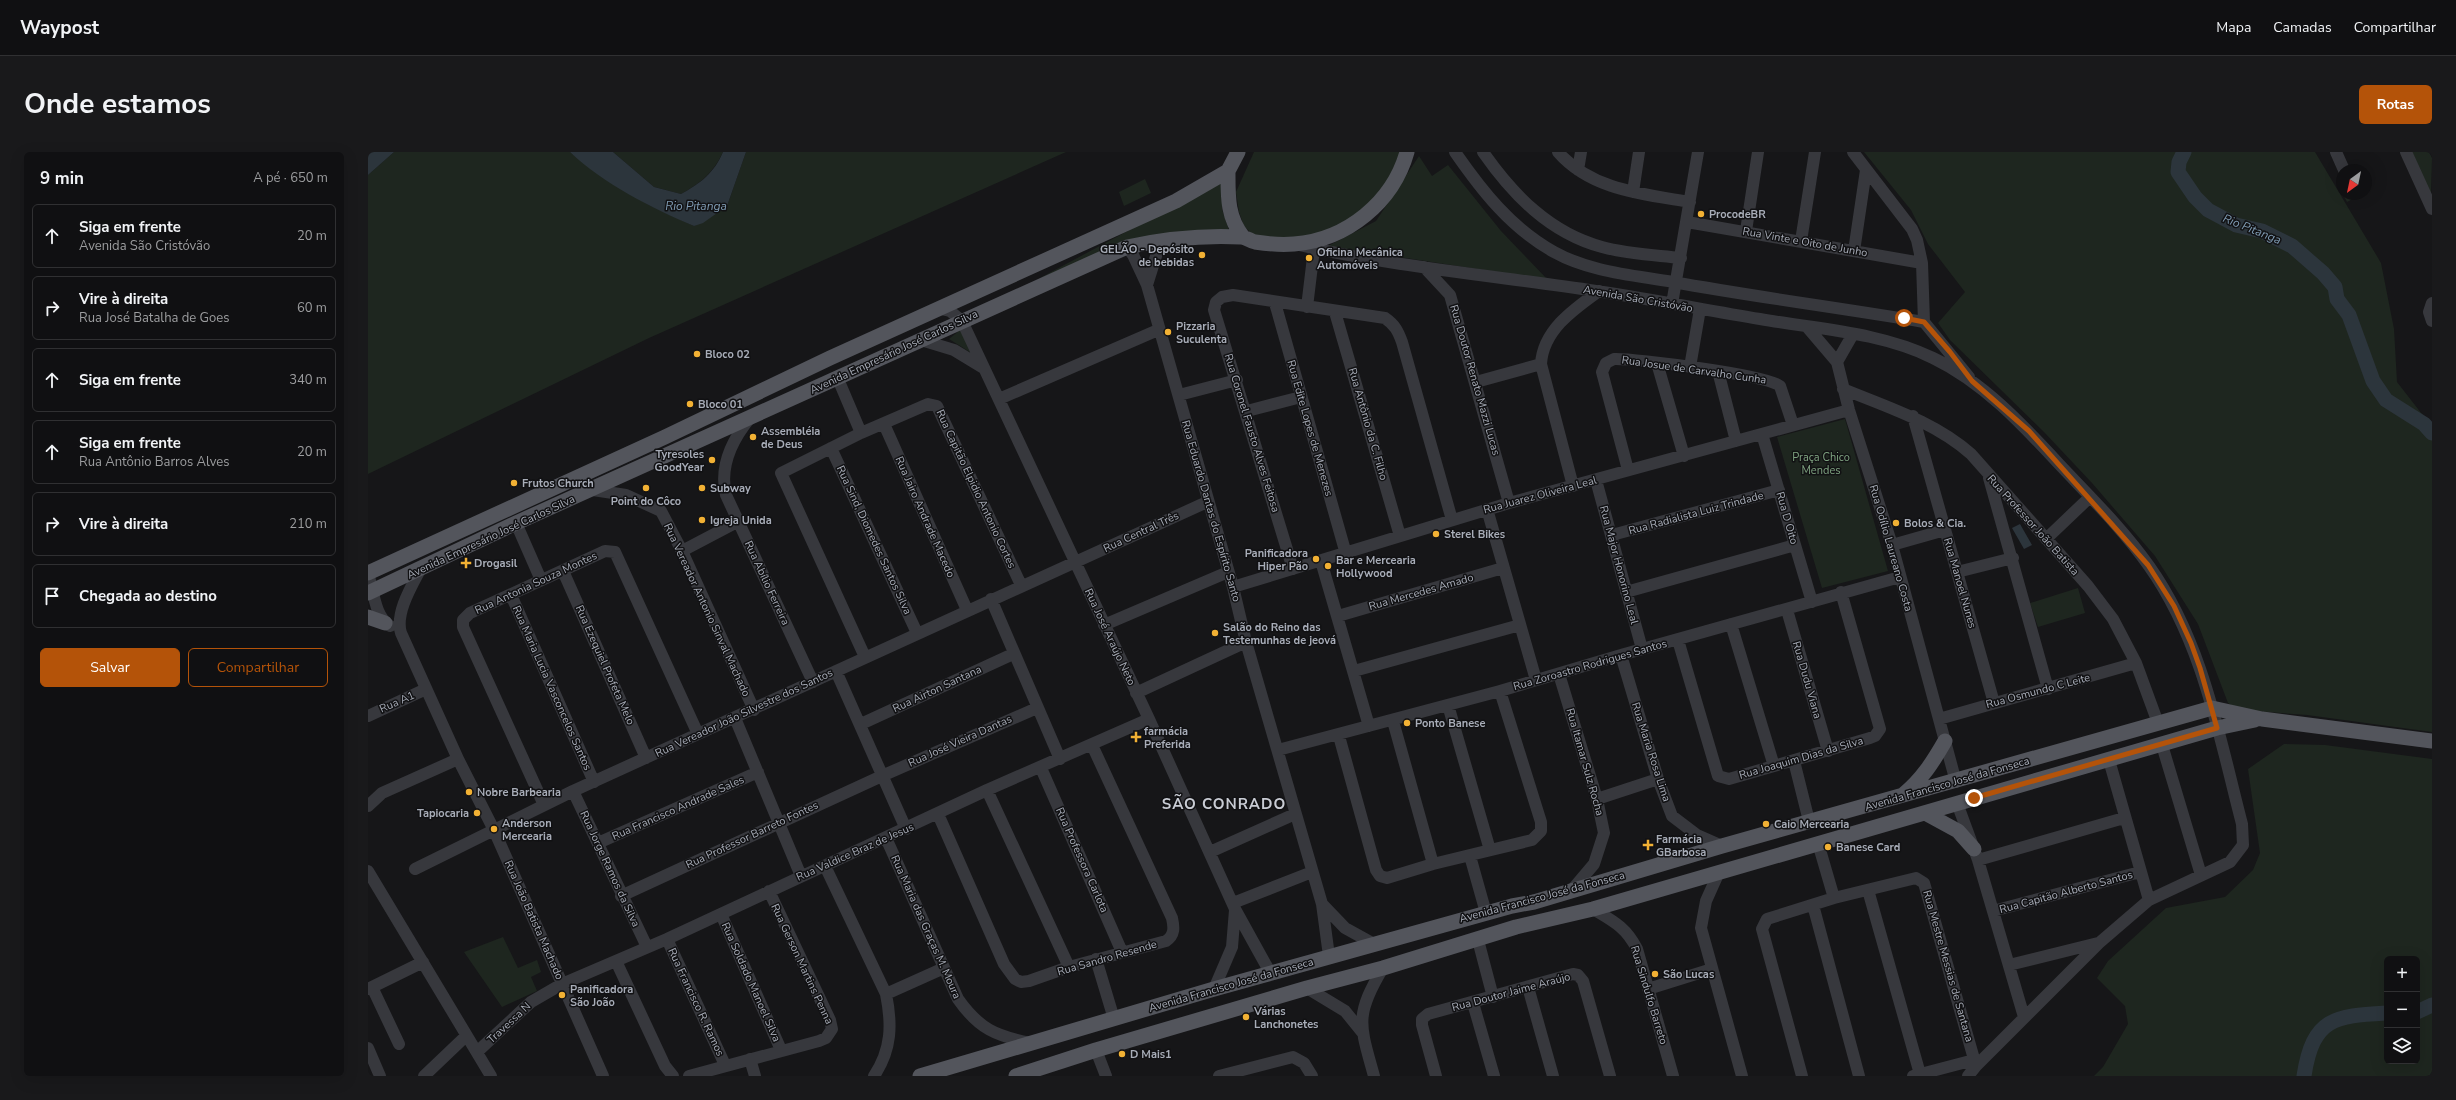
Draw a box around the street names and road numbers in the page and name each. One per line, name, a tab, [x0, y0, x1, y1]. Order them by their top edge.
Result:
street label: Rua Vinte e Oito de Junho	[1741, 224, 1869, 260]
street label: Avenida São Cristóvão	[1582, 282, 1694, 316]
street label: Rua Doutor Renato Mazzi Lucas	[1446, 303, 1504, 457]
street label: Avenida Empresário José Carlos Silva	[808, 306, 980, 398]
street label: Rua Coronel Fausto Alves Feitosa	[1221, 352, 1283, 514]
street label: Rua Josue de Carvalho Cunha	[1621, 352, 1768, 388]
street label: Rua Edite Lopes de Menezes	[1283, 358, 1337, 498]
street label: Rua Antônio da C. Filho	[1345, 366, 1391, 482]
street label: Rua Capitão Elpidio Antonio Cortes	[933, 407, 1019, 571]
street label: Rua Eduardo Dantas do Espírito Santo	[1178, 418, 1244, 604]
street label: Rua Jairo Andrade Macedo	[892, 454, 958, 580]
street label: Rua Sind, Diomedes Santos Silva	[833, 463, 915, 617]
street label: Rua Professor João Batista	[1984, 471, 2082, 579]
street label: Rua Juarez Oliveira Leal	[1482, 472, 1599, 517]
street label: Rua Odílio Laureano Costa	[1866, 483, 1916, 613]
street label: Rua Radialista Luiz Trindade	[1627, 488, 1765, 538]
street label: Rua D Oito	[1772, 490, 1802, 546]
street label: Avenida Empresário José Carlos Silva	[405, 491, 577, 583]
street label: Rua Major Honorino Leal	[1596, 504, 1642, 627]
street label: Rua Central Três	[1101, 508, 1181, 556]
street label: Rua Vereador Antonio Sinval Machado	[660, 521, 754, 699]
street label: Rua Manoel Nunes	[1940, 536, 1980, 630]
street label: Rua Abílio Ferreira	[741, 538, 793, 628]
street label: Rua Antonia Souza Montes	[472, 548, 600, 618]
street label: Rua Mercedes Amado	[1367, 570, 1475, 614]
street label: Rua José Araújo Neto	[1081, 586, 1139, 688]
street label: Rua Maria Lucia Vasconcelos Santos	[509, 603, 595, 773]
street label: Rua Ezequiel Profeta Melo	[572, 603, 638, 727]
street label: Rua Zoroastro Rodrigues Santos	[1511, 636, 1669, 694]
street label: Rua Dudu Viana	[1789, 639, 1825, 721]
street label: Rua Airton Santana	[890, 662, 984, 716]
street label: Rua Vereador João Silvestre dos Santos	[653, 665, 835, 761]
street label: Rua Osmundo C Leite	[1984, 670, 2092, 712]
street label: Rua A1	[377, 688, 417, 716]
street label: Rua Maria Rosa Lima	[1628, 700, 1674, 804]
street label: Rua Itamar Sulz Rocha	[1562, 706, 1608, 818]
street label: Rua José Vieira Dantas	[906, 711, 1014, 771]
street label: Rua Joaquim Dias da Silva	[1737, 733, 1865, 783]
street label: Avenida Francisco José da Fonseca	[1863, 753, 2031, 815]
street label: Rua Francisco Andrade Sales	[609, 772, 747, 844]
street label: Rua Professor Barreto Fontes	[683, 798, 821, 872]
street label: Rua Professora Carlota	[1052, 805, 1112, 915]
street label: Rua Jorge Ramos da Silva	[576, 808, 644, 930]
street label: Rua Valdice Braz de Jesus	[794, 819, 916, 885]
street label: Rua Maria das Graças M. Moura	[887, 853, 965, 1001]
street label: Rua João Batista Machado	[501, 858, 567, 982]
street label: Rua Capitão Alberto Santos	[1998, 867, 2134, 917]
street label: Avenida Francisco José da Fonseca	[1458, 868, 1627, 926]
street label: Rua Mestre Messias de Santana	[1919, 888, 1977, 1044]
street label: Rua Gerson Martins Penna	[767, 901, 837, 1027]
street label: Rua Soldado Manoel Silva	[718, 920, 784, 1044]
street label: Rua Sandro Resende	[1055, 937, 1159, 979]
street label: Rua Sindulfo Barreto	[1627, 944, 1671, 1046]
street label: Rua Francisco R. Ramos	[664, 945, 728, 1059]
street label: Avenida Francisco José da Fonseca	[1147, 954, 1315, 1016]
street label: Rua Doutor Jaime Araújo	[1450, 969, 1572, 1015]
street label: Travessa N	[484, 999, 534, 1047]

